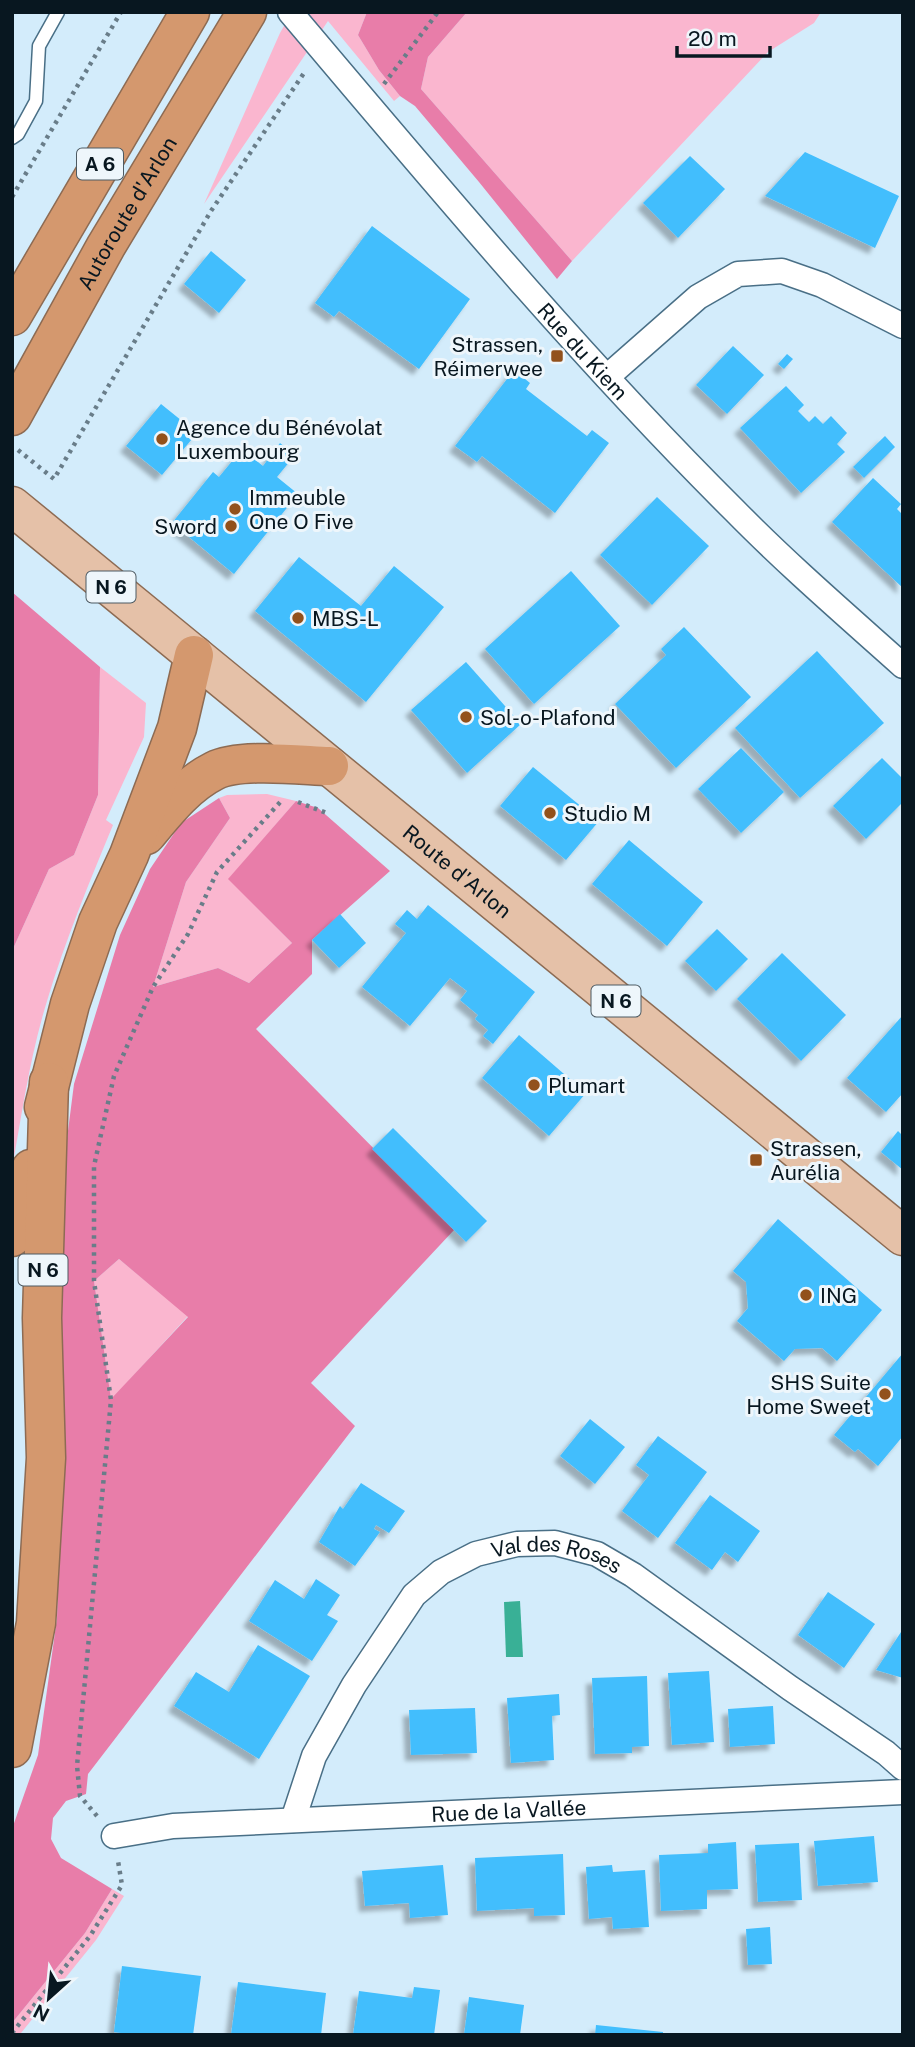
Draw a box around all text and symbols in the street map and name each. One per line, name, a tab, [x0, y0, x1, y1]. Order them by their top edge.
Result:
scale bar	[677, 14, 770, 58]
text: 20 m	[688, 26, 737, 51]
street label: Autoroute d'Arlon	[72, 132, 182, 294]
road number: A 6	[77, 148, 123, 180]
street label: Rue du Kiem	[533, 297, 633, 405]
place label: Strassen, Réimerwee	[433, 332, 543, 381]
marker: Strassen, Réimerwee	[549, 348, 565, 364]
place label: Agence du Bénévolat Luxembourg	[176, 415, 383, 464]
marker: Agence du Bénévolat Luxembourg	[154, 431, 170, 447]
place label: Immeuble One O Five	[249, 485, 354, 534]
marker: Immeuble One O Five	[227, 501, 243, 517]
place label: Sword	[154, 514, 217, 539]
marker: Sword	[223, 518, 239, 534]
road number: N 6	[86, 572, 136, 602]
place label: MBS-L	[312, 606, 379, 631]
marker: MBS-L	[290, 610, 306, 626]
place label: Sol-o-Plafond	[480, 705, 616, 730]
marker: Sol-o-Plafond	[458, 709, 474, 725]
place label: Studio M	[564, 801, 651, 826]
marker: Studio M	[542, 805, 558, 821]
street label: Route d'Arlon	[398, 819, 517, 923]
road number: N 6	[592, 986, 640, 1016]
place label: Plumart	[548, 1073, 626, 1098]
marker: Plumart	[526, 1077, 542, 1093]
place label: Strassen, Aurélia	[770, 1136, 861, 1185]
marker: Strassen, Aurélia	[748, 1152, 764, 1168]
road number: N 6	[19, 1254, 68, 1286]
place label: ING	[820, 1283, 857, 1308]
marker: ING	[798, 1287, 814, 1303]
place label: SHS Suite Home Sweet	[746, 1370, 871, 1419]
marker: SHS Suite Home Sweet	[877, 1386, 893, 1402]
street label: Val des Roses	[488, 1530, 627, 1578]
street label: Rue de la Vallée	[431, 1794, 587, 1826]
north arrow	[14, 1963, 84, 2033]
text: N	[30, 2000, 53, 2026]

